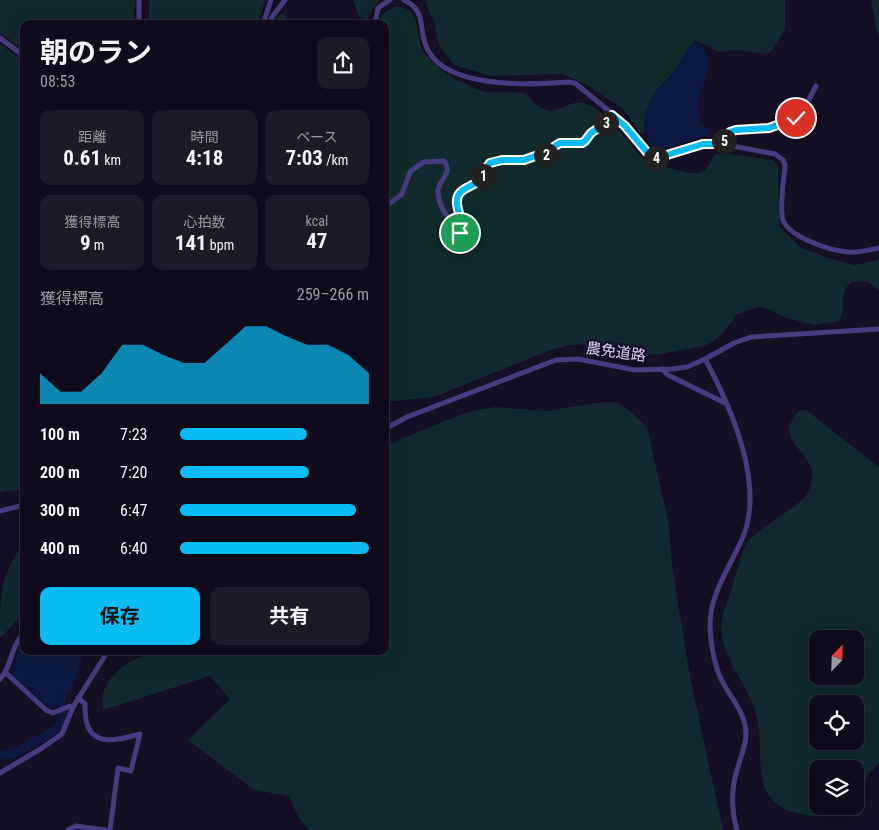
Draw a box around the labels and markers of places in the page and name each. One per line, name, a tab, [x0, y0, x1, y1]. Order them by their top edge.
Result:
pin	[775, 97, 817, 139]
pin: 3	[594, 110, 618, 136]
pin: 5	[712, 128, 736, 154]
pin: 2	[534, 142, 558, 168]
pin: 4	[644, 146, 668, 170]
pin: 1	[470, 164, 496, 188]
pin	[439, 212, 481, 254]

